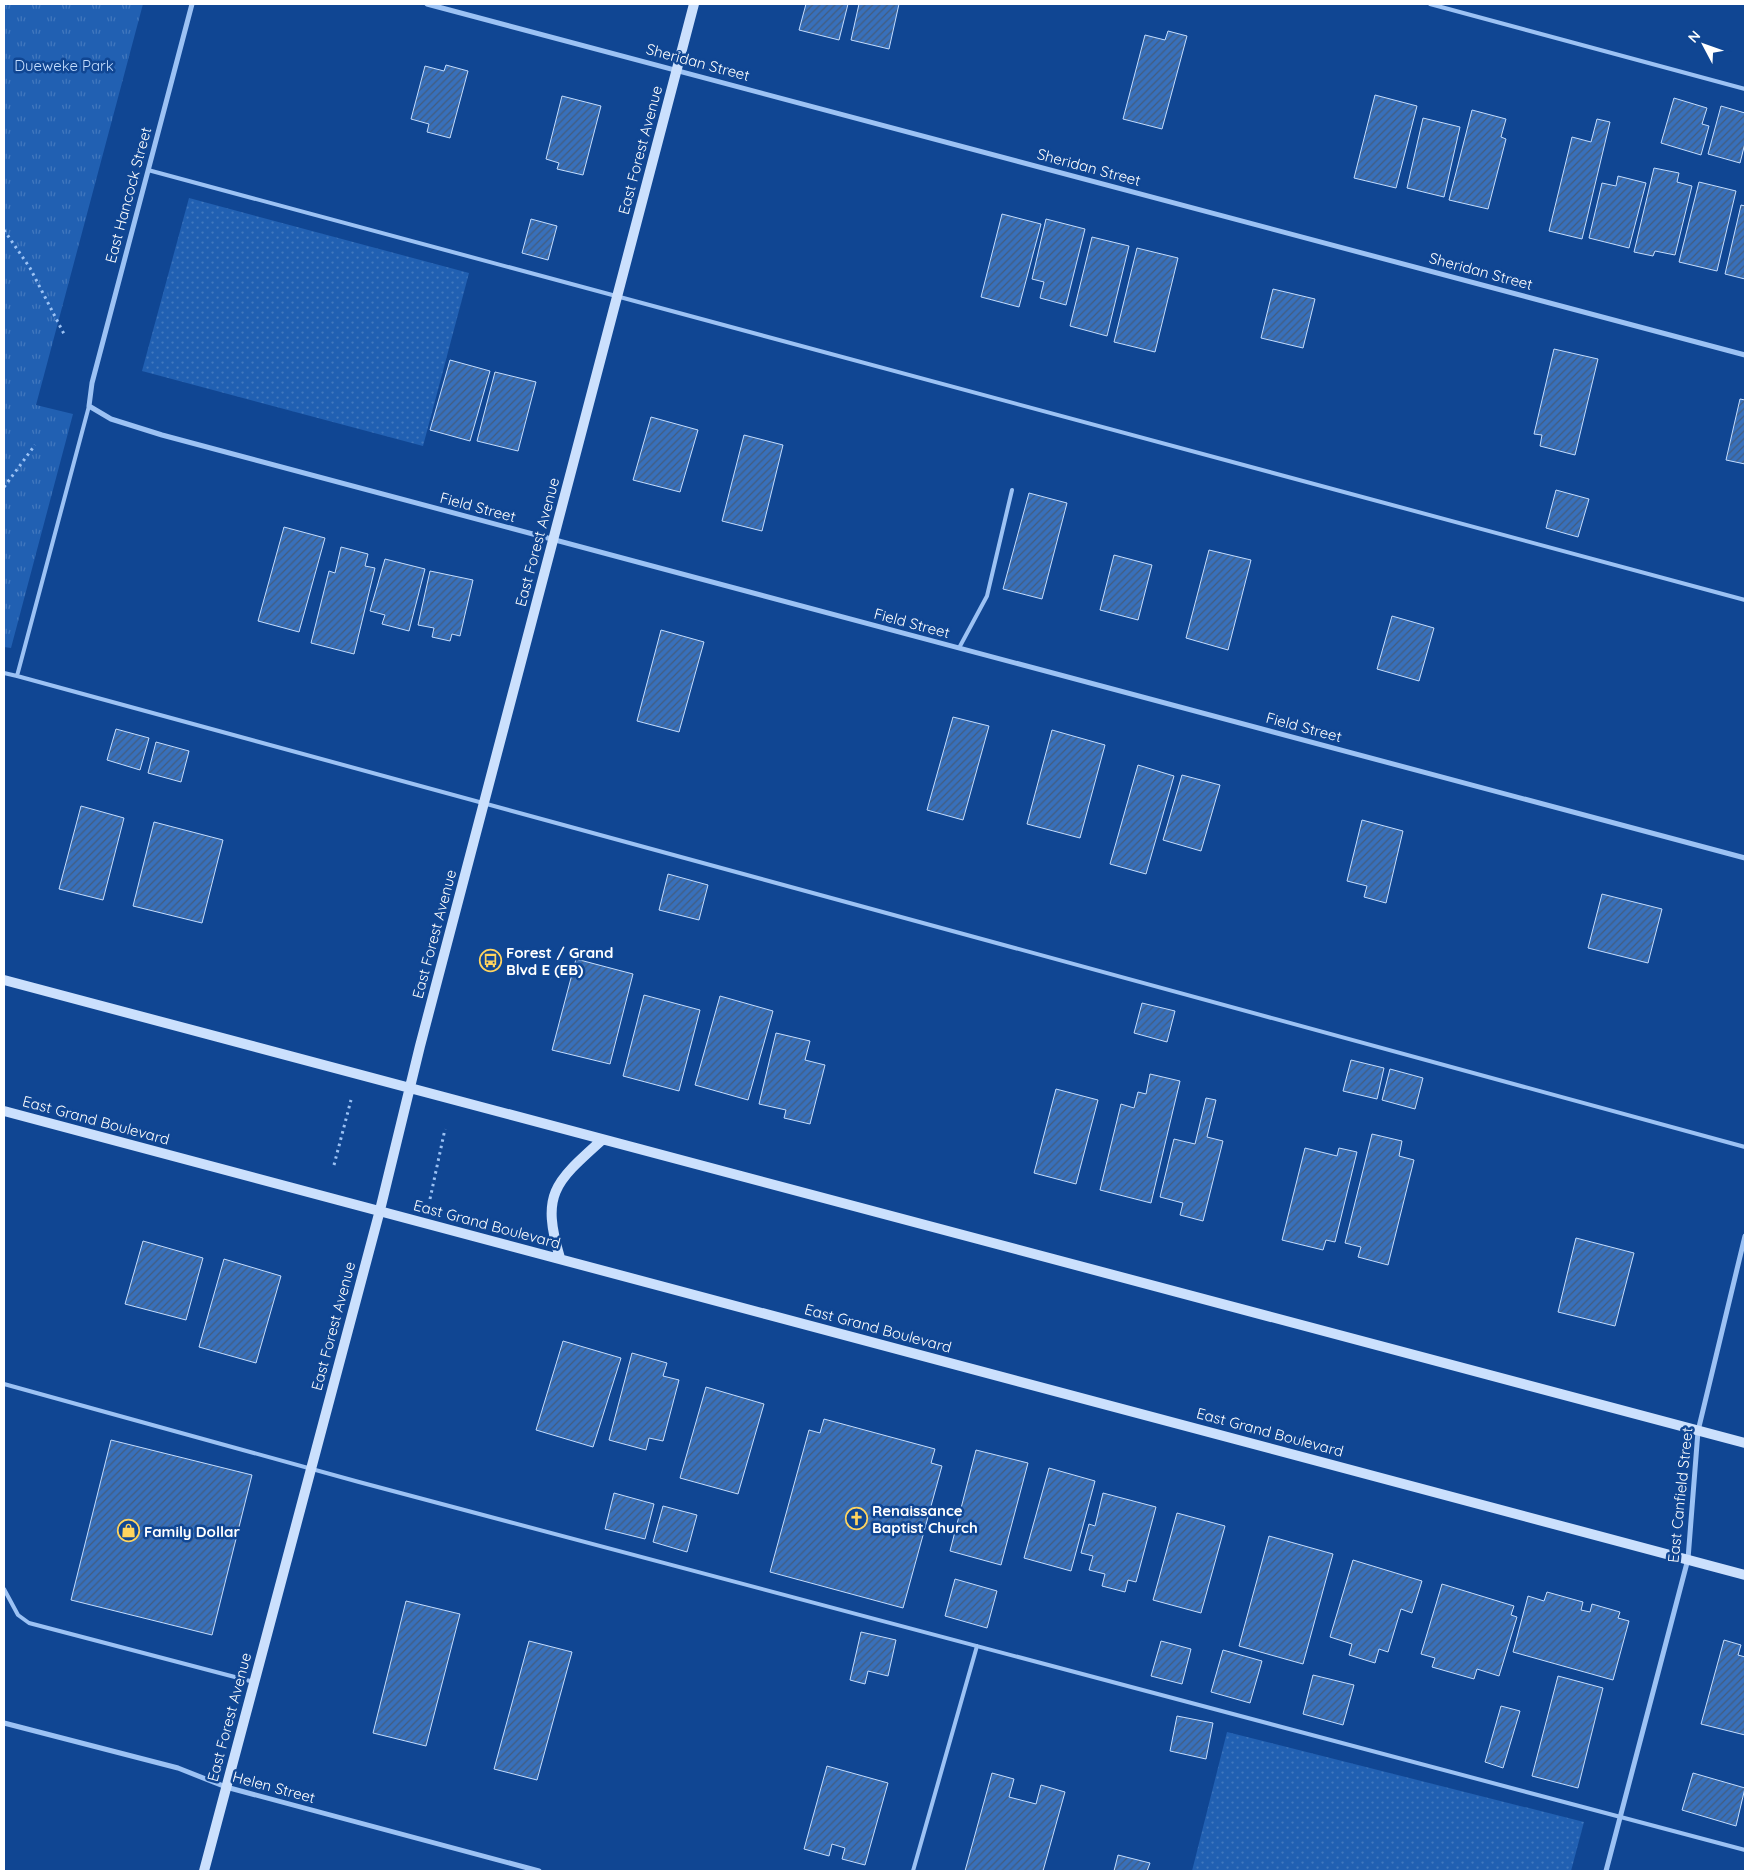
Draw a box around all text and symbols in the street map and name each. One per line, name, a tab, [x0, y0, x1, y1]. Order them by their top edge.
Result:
north arrow	[1679, 20, 1729, 70]
text: N	[1684, 27, 1704, 46]
street label: Sheridan Street	[644, 39, 752, 85]
park label: Dueweke Park	[14, 56, 114, 75]
street label: East Forest Avenue	[614, 84, 666, 216]
street label: East Hancock Street	[101, 125, 155, 265]
street label: Sheridan Street	[1035, 144, 1143, 190]
street label: Sheridan Street	[1427, 248, 1535, 294]
street label: East Forest Avenue	[511, 476, 563, 608]
street label: Field Street	[438, 488, 518, 526]
street label: Field Street	[872, 604, 952, 642]
street label: Field Street	[1264, 708, 1344, 746]
street label: East Forest Avenue	[408, 868, 460, 1000]
place label: Forest / Grand Blvd E (EB)	[506, 943, 613, 979]
bus stop icon: Forest / Grand Blvd E (EB)	[478, 949, 502, 973]
street label: East Grand Boulevard	[20, 1091, 172, 1149]
street label: East Grand Boulevard	[411, 1195, 563, 1253]
street label: East Forest Avenue	[307, 1260, 359, 1392]
street label: East Grand Boulevard	[802, 1299, 954, 1357]
street label: East Grand Boulevard	[1194, 1403, 1346, 1461]
street label: East Canfield Street	[1663, 1426, 1697, 1564]
place label: Renaissance Baptist Church	[872, 1501, 978, 1537]
church icon: Renaissance Baptist Church	[844, 1507, 868, 1531]
shop icon: Family Dollar	[116, 1519, 140, 1543]
place label: Family Dollar	[144, 1522, 240, 1541]
street label: East Forest Avenue	[203, 1651, 255, 1783]
street label: Helen Street	[231, 1767, 317, 1807]

